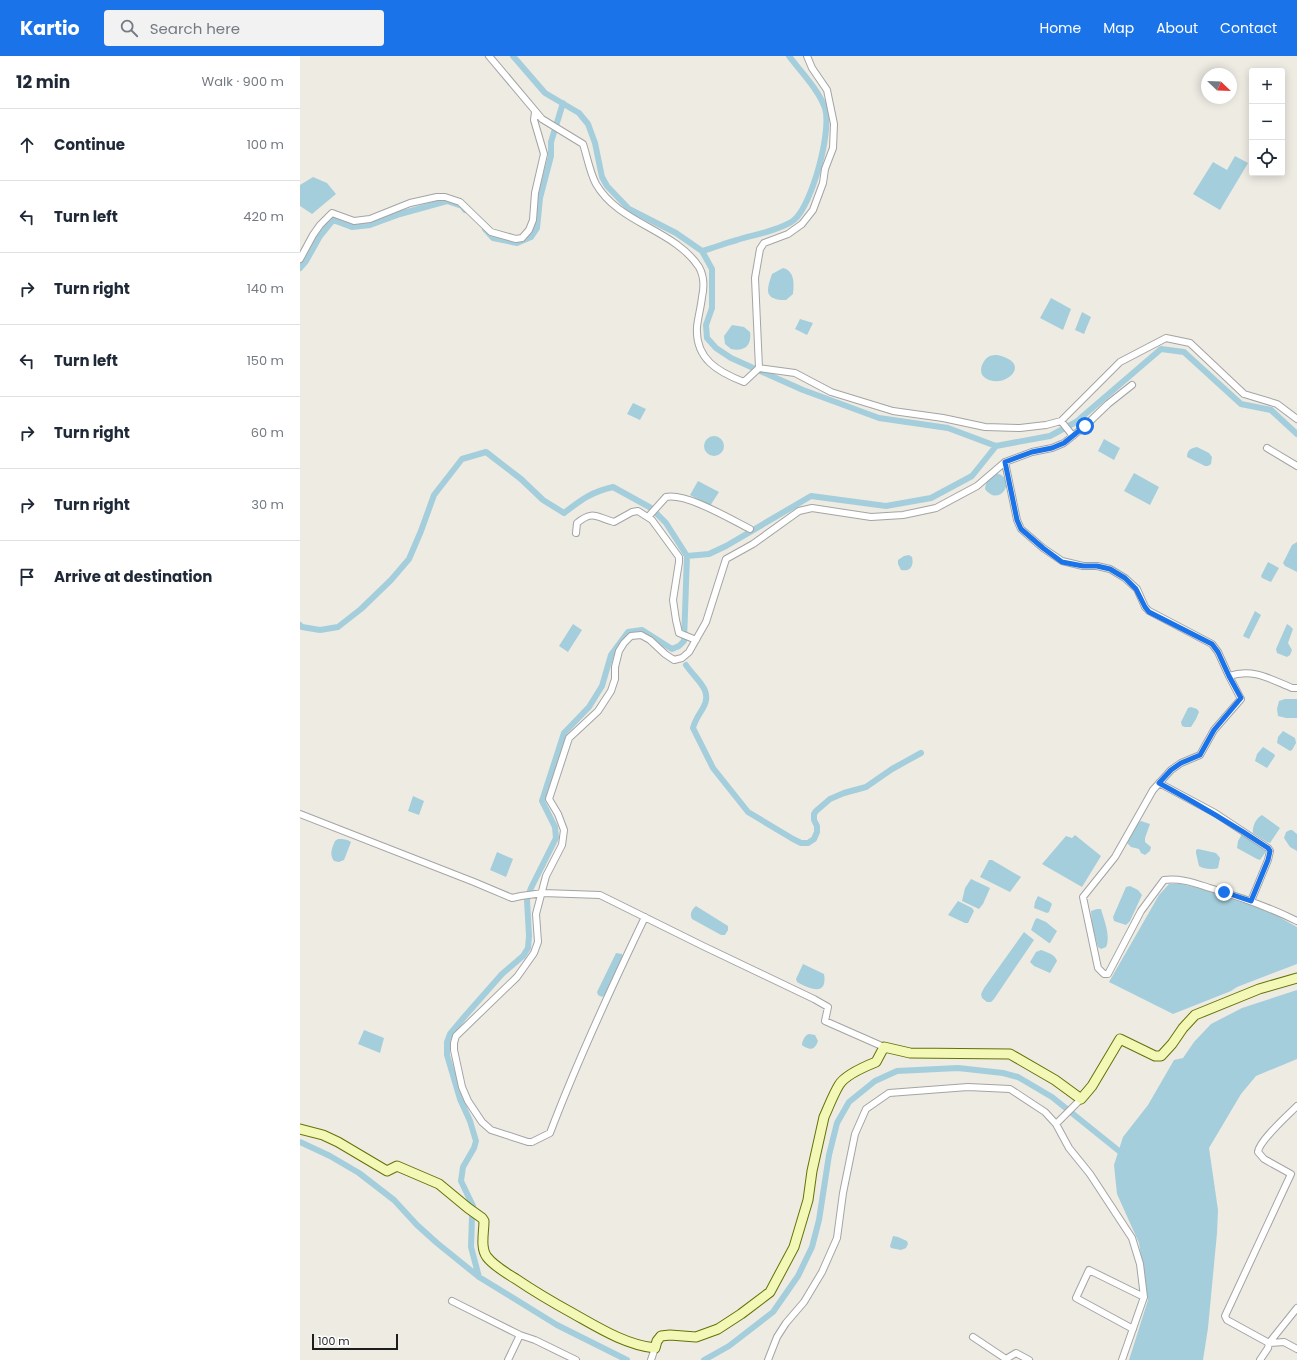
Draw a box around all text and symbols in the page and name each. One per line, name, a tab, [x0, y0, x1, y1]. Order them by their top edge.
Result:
search box	[104, 10, 384, 46]
text: Kartio	[20, 15, 80, 42]
icon: search	[118, 17, 140, 39]
text: Search here	[150, 18, 240, 39]
text: Home	[1039, 18, 1081, 38]
text: Map	[1103, 18, 1134, 38]
text: About	[1156, 18, 1198, 38]
text: Contact	[1220, 18, 1277, 38]
north arrow	[1201, 68, 1237, 104]
map controls	[1249, 68, 1285, 176]
button: +	[1249, 68, 1285, 104]
text: 12 min	[16, 70, 70, 94]
text: Walk · 900 m	[202, 72, 284, 91]
button: −	[1249, 104, 1285, 140]
icon: ahead	[16, 134, 38, 156]
text: Continue	[54, 134, 125, 155]
text: 100 m	[247, 135, 284, 154]
button: locate	[1249, 140, 1285, 176]
icon: left	[16, 206, 38, 228]
text: Turn left	[54, 206, 118, 227]
text: 420 m	[243, 207, 284, 226]
icon: right	[16, 278, 38, 300]
text: Turn right	[54, 278, 130, 299]
text: 140 m	[247, 279, 284, 298]
icon: left	[16, 350, 38, 372]
text: Turn left	[54, 350, 118, 371]
text: 150 m	[247, 351, 284, 370]
route start	[1076, 417, 1094, 435]
icon: right	[16, 422, 38, 444]
text: Turn right	[54, 422, 130, 443]
text: 60 m	[251, 423, 284, 442]
icon: right	[16, 494, 38, 516]
text: Turn right	[54, 494, 130, 515]
text: 30 m	[251, 495, 284, 514]
icon: arrive	[16, 566, 38, 588]
text: Arrive at destination	[54, 566, 212, 587]
route end	[1215, 883, 1233, 901]
scale bar	[312, 1332, 398, 1351]
text: 100 m	[318, 1333, 350, 1349]

